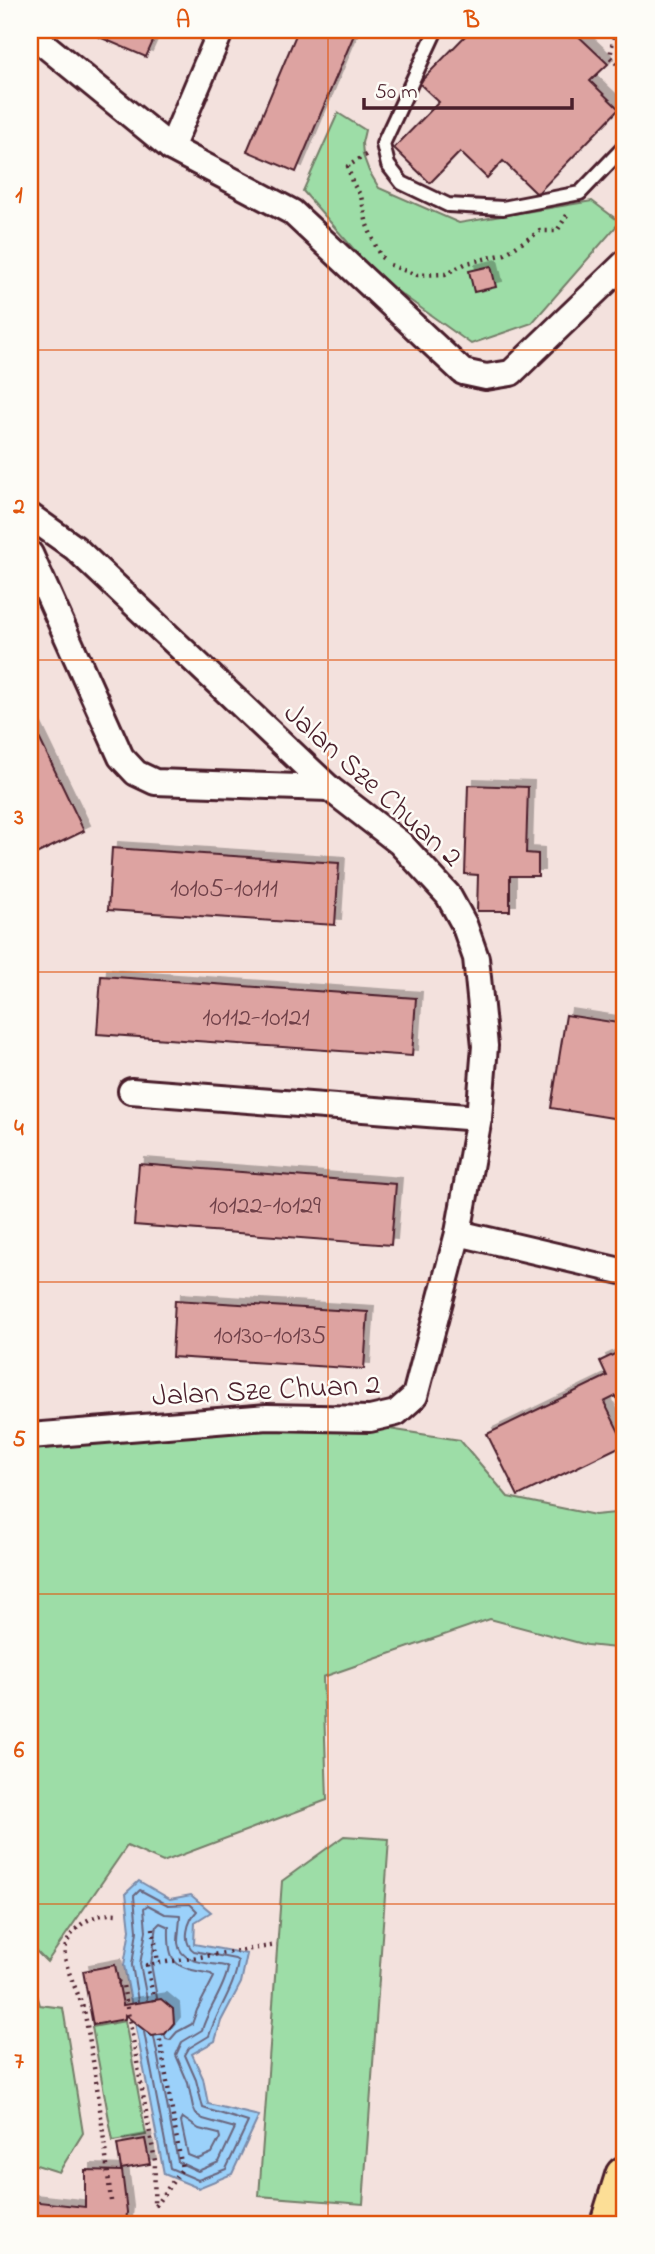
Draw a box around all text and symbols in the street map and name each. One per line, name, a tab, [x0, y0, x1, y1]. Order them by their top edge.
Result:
text: A	[176, 5, 190, 38]
text: B	[463, 5, 480, 38]
scale bar	[364, 66, 573, 110]
text: 50 m	[375, 78, 418, 108]
text: 1	[15, 180, 23, 213]
text: 2	[12, 491, 25, 524]
street label: Jalan Sze Chuan 2	[272, 693, 472, 879]
text: 3	[13, 802, 24, 835]
house number: 10105-10111	[170, 871, 278, 909]
house number: 10112-10121	[202, 1000, 310, 1038]
text: 4	[14, 1113, 24, 1146]
house number: 10122-10129	[209, 1188, 321, 1226]
house number: 10130-10135	[214, 1318, 327, 1356]
street label: Jalan Sze Chuan 2	[151, 1364, 381, 1420]
text: 5	[12, 1424, 26, 1457]
text: 6	[14, 1735, 25, 1768]
text: 7	[14, 2046, 24, 2079]

